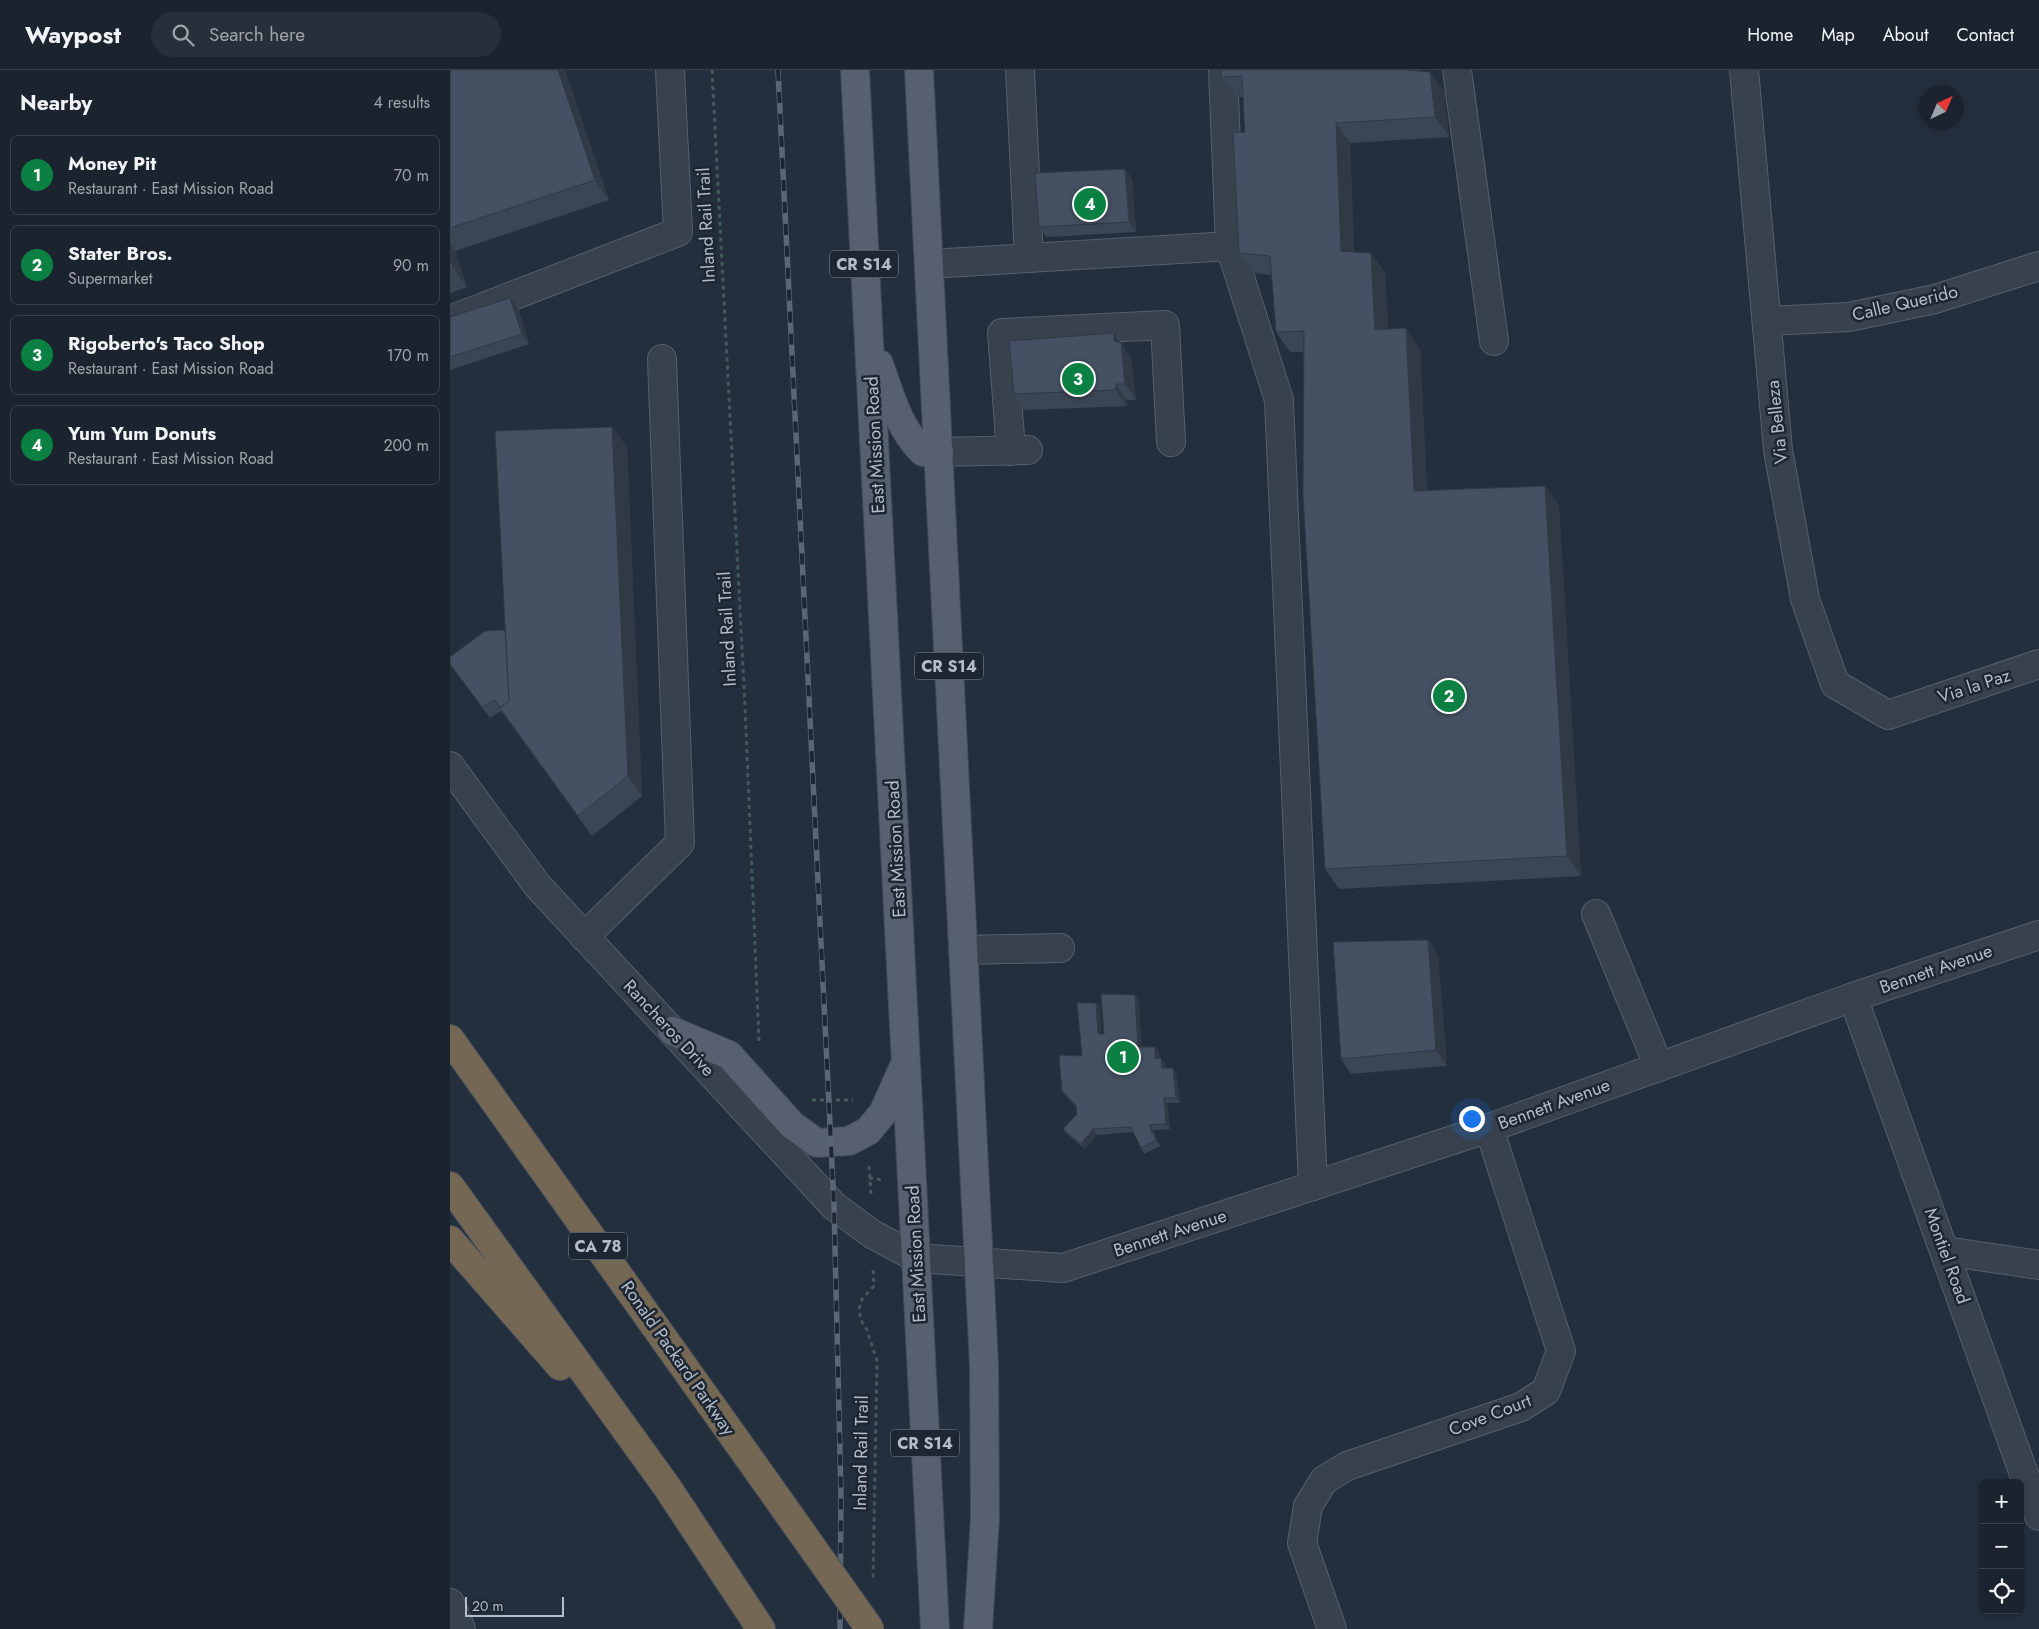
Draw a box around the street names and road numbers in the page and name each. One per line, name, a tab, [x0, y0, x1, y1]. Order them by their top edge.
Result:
street label: Inland Rail Trail	[690, 167, 722, 283]
road number: CR S14	[830, 250, 898, 278]
street label: Calle Querido	[1850, 278, 1961, 328]
street label: East Mission Road	[858, 376, 892, 514]
street label: Via Belleza	[1760, 379, 1794, 465]
street label: Inland Rail Trail	[711, 571, 743, 687]
road number: CR S14	[915, 652, 983, 680]
street label: Via la Paz	[1934, 662, 2014, 710]
street label: East Mission Road	[879, 780, 913, 918]
street label: Bennett Avenue	[1876, 938, 1996, 1000]
street label: Rancheros Drive	[617, 974, 721, 1082]
street label: Bennett Avenue	[1494, 1072, 1614, 1136]
street label: East Mission Road	[899, 1185, 933, 1323]
street label: Bennett Avenue	[1110, 1202, 1230, 1264]
street label: Montiel Road	[1918, 1204, 1976, 1308]
road number: CA 78	[569, 1232, 627, 1260]
street label: Ronald Packard Parkway	[615, 1275, 741, 1441]
street label: Cove Court	[1445, 1387, 1536, 1443]
street label: Inland Rail Trail	[847, 1395, 875, 1511]
road number: CR S14	[891, 1430, 959, 1456]

